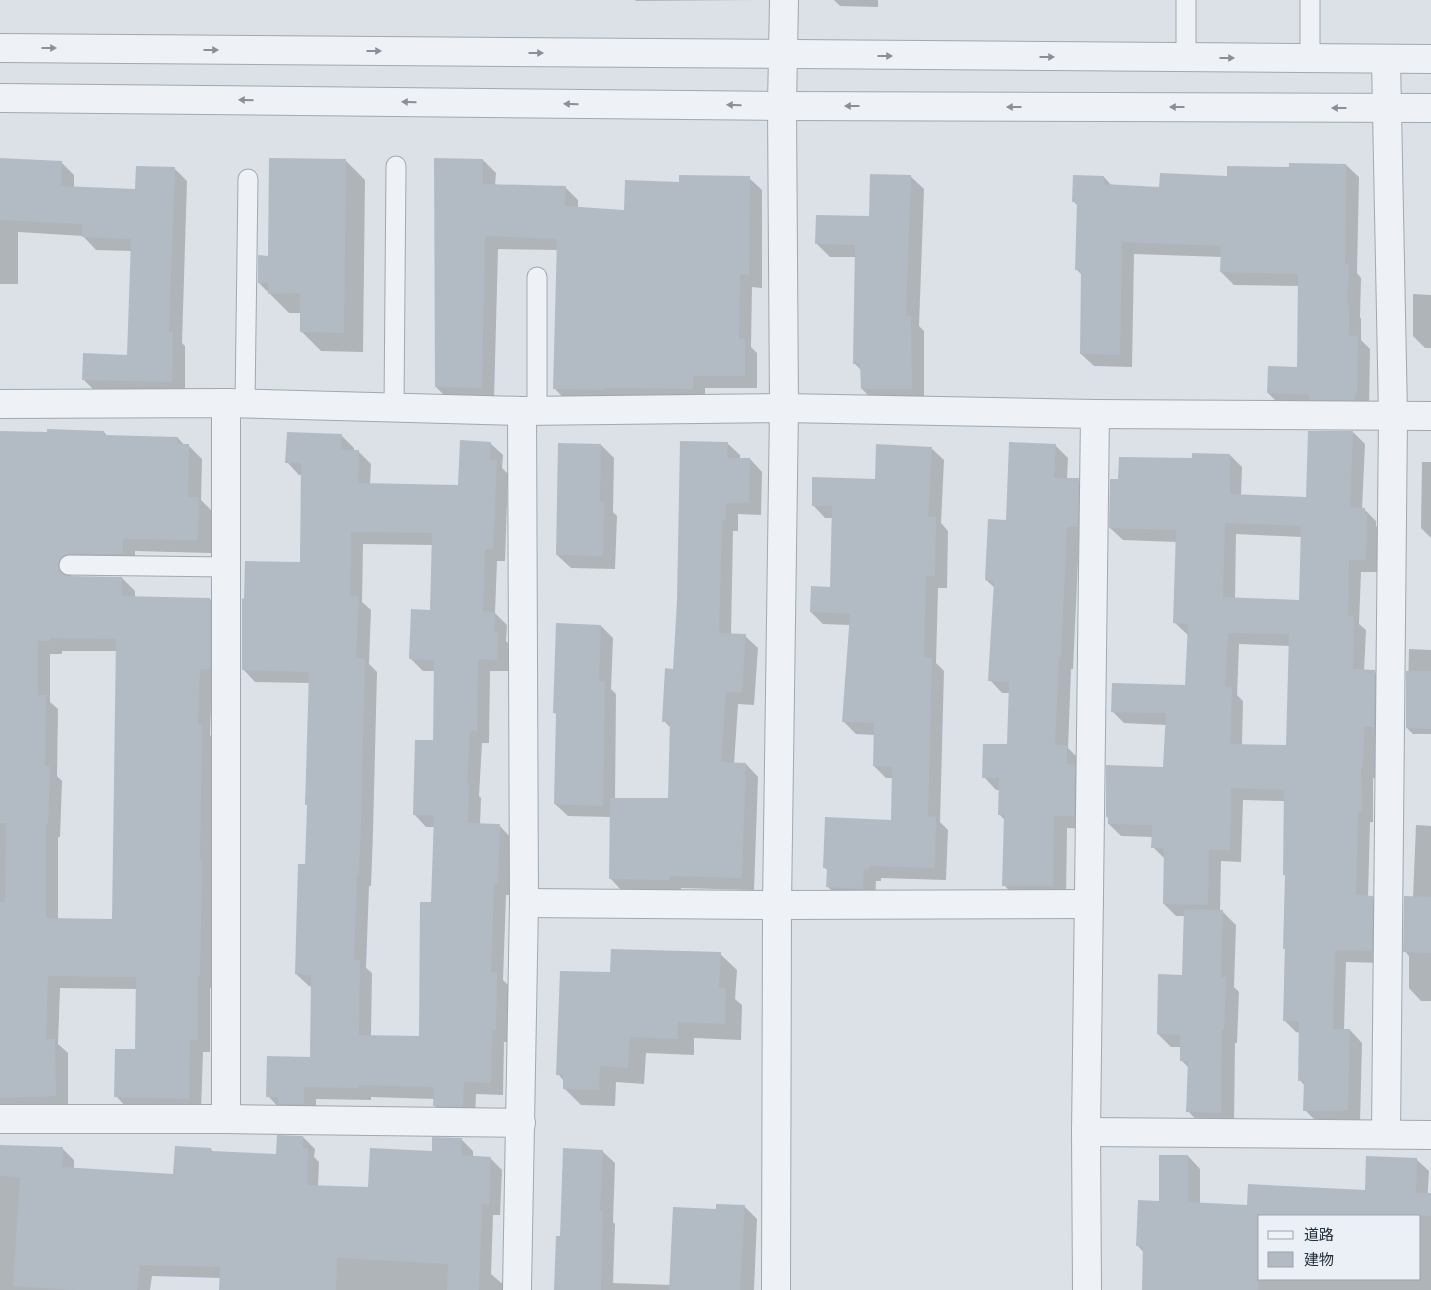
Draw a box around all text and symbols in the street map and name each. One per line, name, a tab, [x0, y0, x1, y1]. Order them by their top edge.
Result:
one-way arrow	[41, 45, 57, 53]
one-way arrow	[203, 46, 219, 54]
one-way arrow	[366, 47, 382, 55]
one-way arrow	[528, 49, 544, 57]
one-way arrow	[877, 52, 893, 60]
one-way arrow	[1040, 53, 1056, 61]
one-way arrow	[1220, 54, 1236, 62]
one-way arrow	[238, 96, 254, 104]
one-way arrow	[400, 98, 416, 106]
one-way arrow	[563, 99, 579, 107]
one-way arrow	[725, 101, 741, 109]
one-way arrow	[843, 102, 859, 110]
one-way arrow	[1006, 103, 1022, 111]
one-way arrow	[1168, 103, 1184, 111]
one-way arrow	[1331, 104, 1347, 112]
legend	[1258, 1215, 1421, 1280]
text: 道路	[1304, 1225, 1334, 1244]
text: 建物	[1304, 1250, 1334, 1269]

